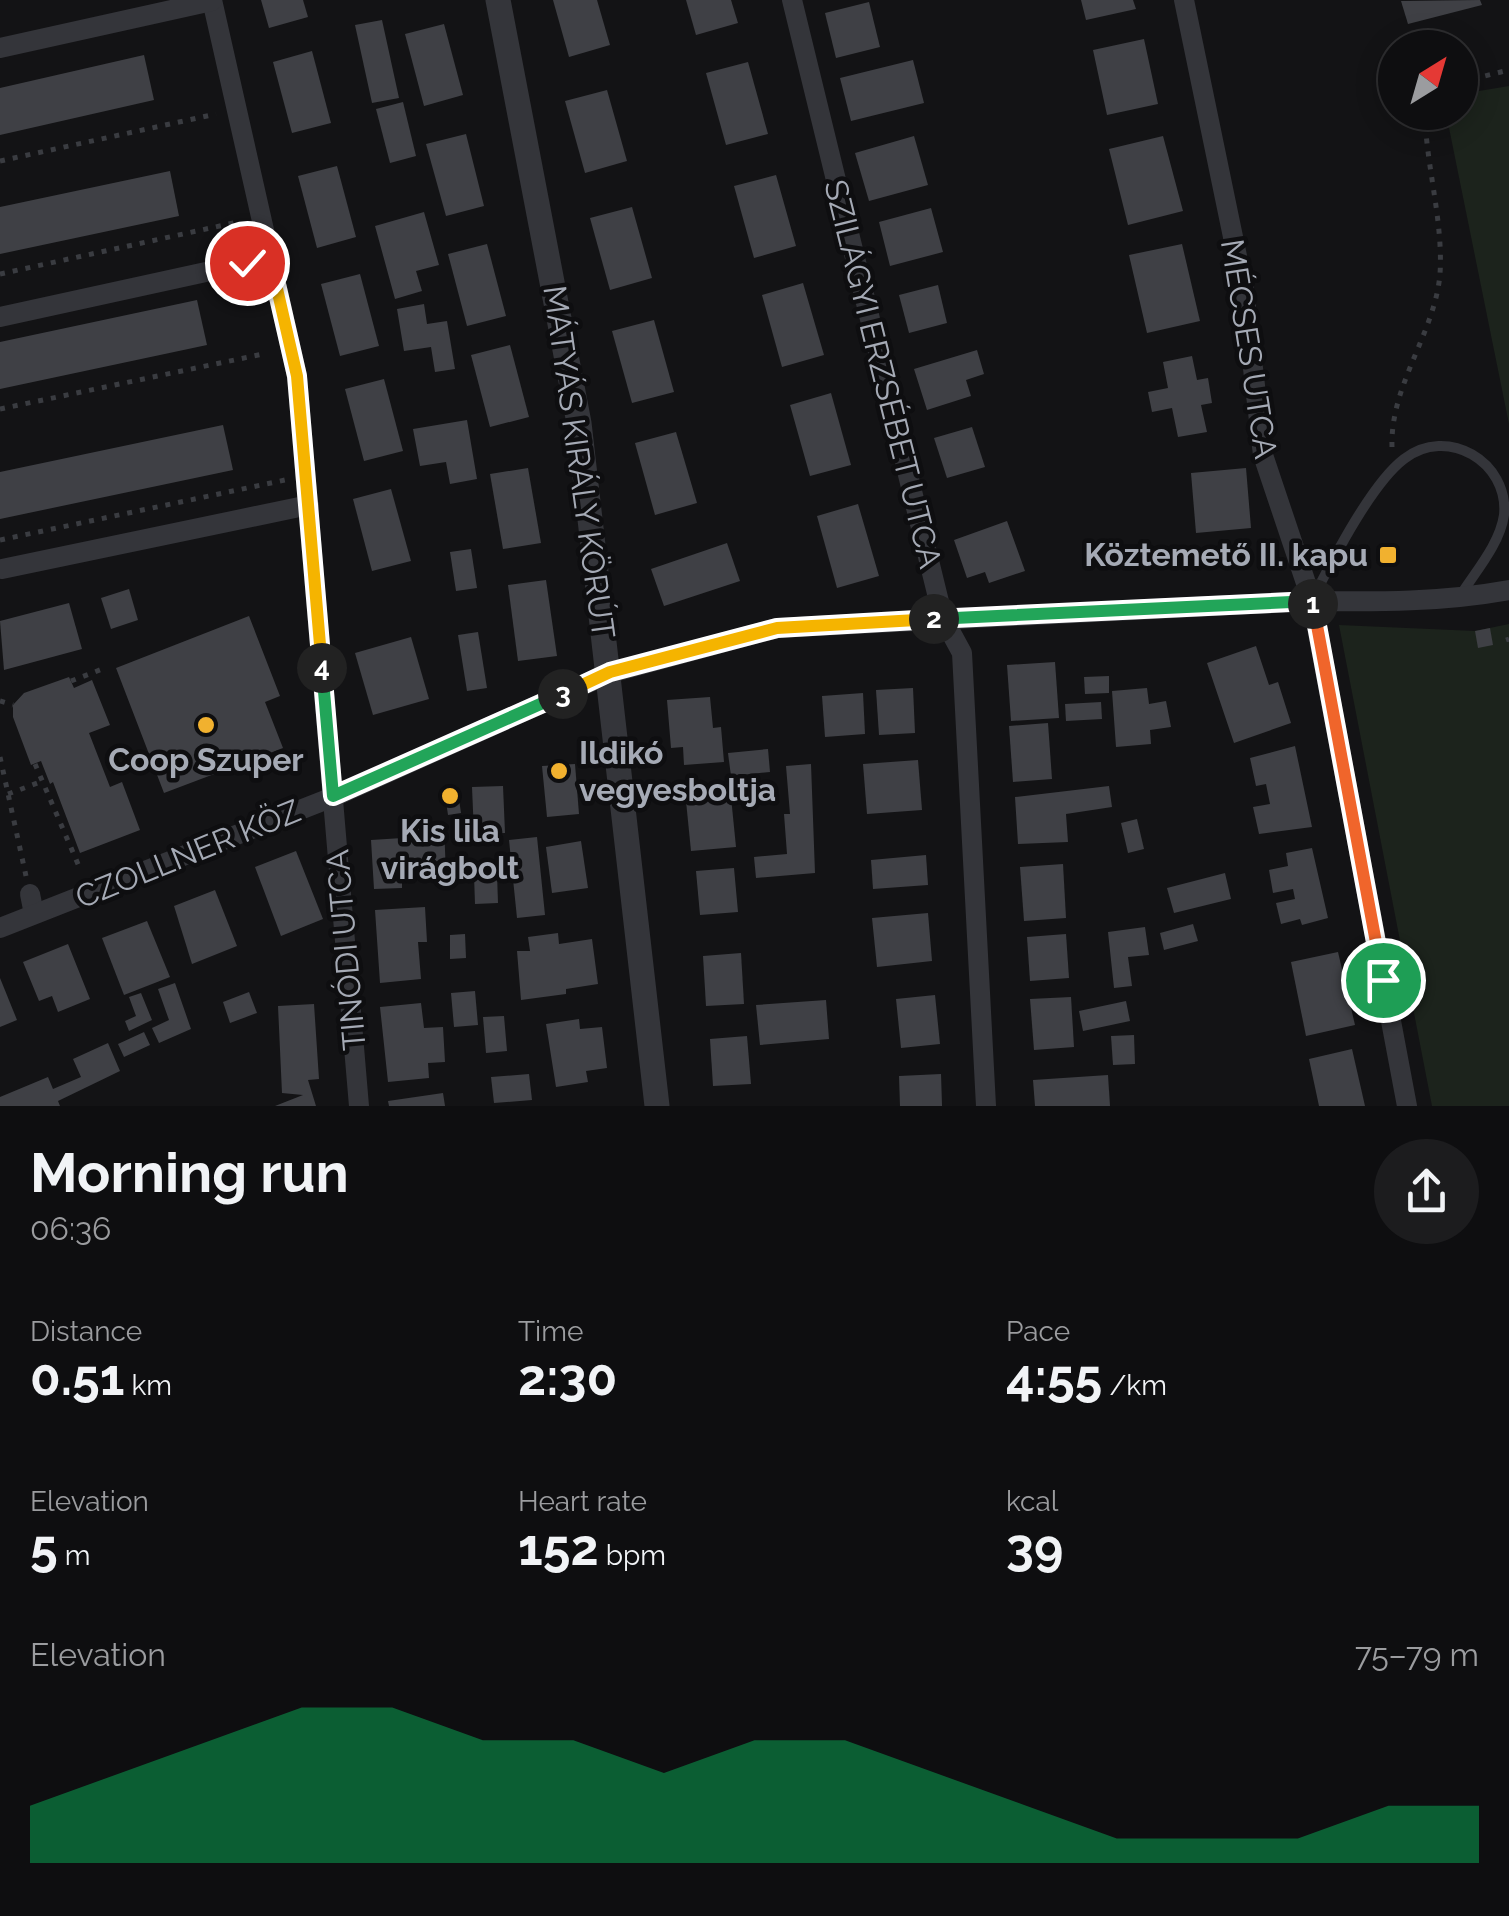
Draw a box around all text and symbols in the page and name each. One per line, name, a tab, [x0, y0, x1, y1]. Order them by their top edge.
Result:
north arrow	[1378, 30, 1478, 130]
map controls	[1378, 30, 1478, 130]
street label: SZILÁGYI ERZSÉBET UTCA	[817, 176, 950, 572]
pin	[205, 221, 290, 306]
icon: check	[220, 236, 275, 291]
street label: MÉCSES UTCA	[1214, 237, 1285, 462]
street label: MÁTYÁS KIRÁLY KÖRÚT	[536, 283, 623, 641]
place label: Köztemető II. kapu	[1084, 536, 1368, 573]
marker: Köztemető II. kapu	[1377, 544, 1399, 566]
pin: 1	[1288, 579, 1338, 629]
text: 1	[1306, 587, 1320, 620]
pin: 2	[909, 594, 959, 644]
text: 2	[926, 602, 942, 635]
pin: 4	[297, 643, 347, 693]
text: 4	[314, 651, 330, 684]
pin: 3	[538, 669, 588, 719]
text: 3	[555, 677, 571, 710]
marker: Coop Szuper	[195, 714, 217, 736]
place label: Ildikó vegyesboltja	[579, 734, 776, 808]
place label: Coop Szuper	[108, 741, 304, 778]
marker: Ildikó vegyesboltja	[548, 760, 570, 782]
marker: Kis lila virágbolt	[439, 785, 461, 807]
street label: CZOLLNER KÖZ	[70, 792, 306, 915]
place label: Kis lila virágbolt	[381, 812, 519, 886]
street label: TINÓDI UTCA	[318, 848, 373, 1052]
pin	[1341, 938, 1426, 1023]
icon: arrive	[1356, 953, 1411, 1008]
button: share	[1374, 1139, 1479, 1244]
text: Morning run	[30, 1140, 349, 1205]
text: 06:36	[30, 1210, 111, 1247]
text: Distance	[30, 1315, 142, 1348]
text: Time	[518, 1315, 583, 1348]
text: Pace	[1006, 1315, 1070, 1348]
text: 0.51	[30, 1348, 124, 1407]
text: 2:30	[518, 1348, 617, 1407]
text: 4:55	[1006, 1348, 1102, 1407]
text: km	[124, 1369, 172, 1402]
text: /km	[1102, 1369, 1167, 1402]
text: Elevation	[30, 1485, 149, 1518]
text: Heart rate	[518, 1485, 647, 1518]
text: kcal	[1006, 1485, 1058, 1518]
text: 5	[30, 1518, 58, 1577]
text: 152	[518, 1518, 599, 1577]
text: 39	[1006, 1518, 1063, 1577]
text: m	[58, 1539, 91, 1572]
text: bpm	[599, 1539, 666, 1572]
text: Elevation	[30, 1636, 166, 1673]
text: 75–79 m	[1355, 1636, 1479, 1673]

